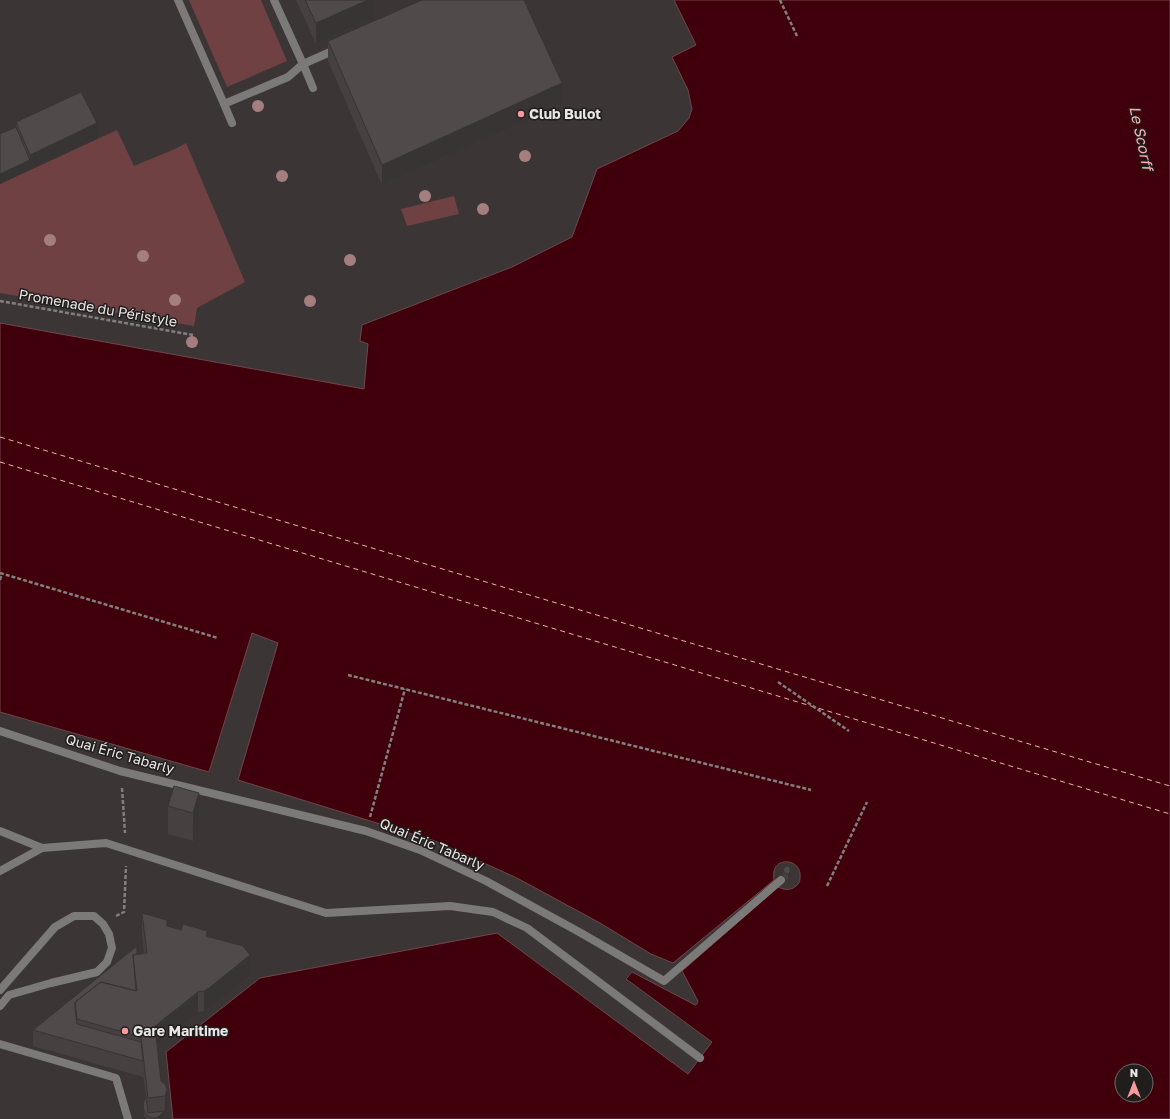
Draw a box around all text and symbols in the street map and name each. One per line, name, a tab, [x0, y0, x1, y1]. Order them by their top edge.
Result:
water label: Le Scorff	[1126, 104, 1158, 174]
place label: Club Bulot	[529, 105, 601, 122]
marker: Club Bulot	[516, 109, 526, 119]
street label: Promenade du Péristyle	[17, 285, 179, 330]
street label: Quai Éric Tabarly	[64, 730, 177, 777]
street label: Quai Éric Tabarly	[377, 814, 487, 873]
place label: Gare Maritime	[133, 1022, 228, 1039]
marker: Gare Maritime	[120, 1026, 130, 1036]
north arrow	[1114, 1063, 1154, 1103]
text: N	[1130, 1066, 1138, 1079]

